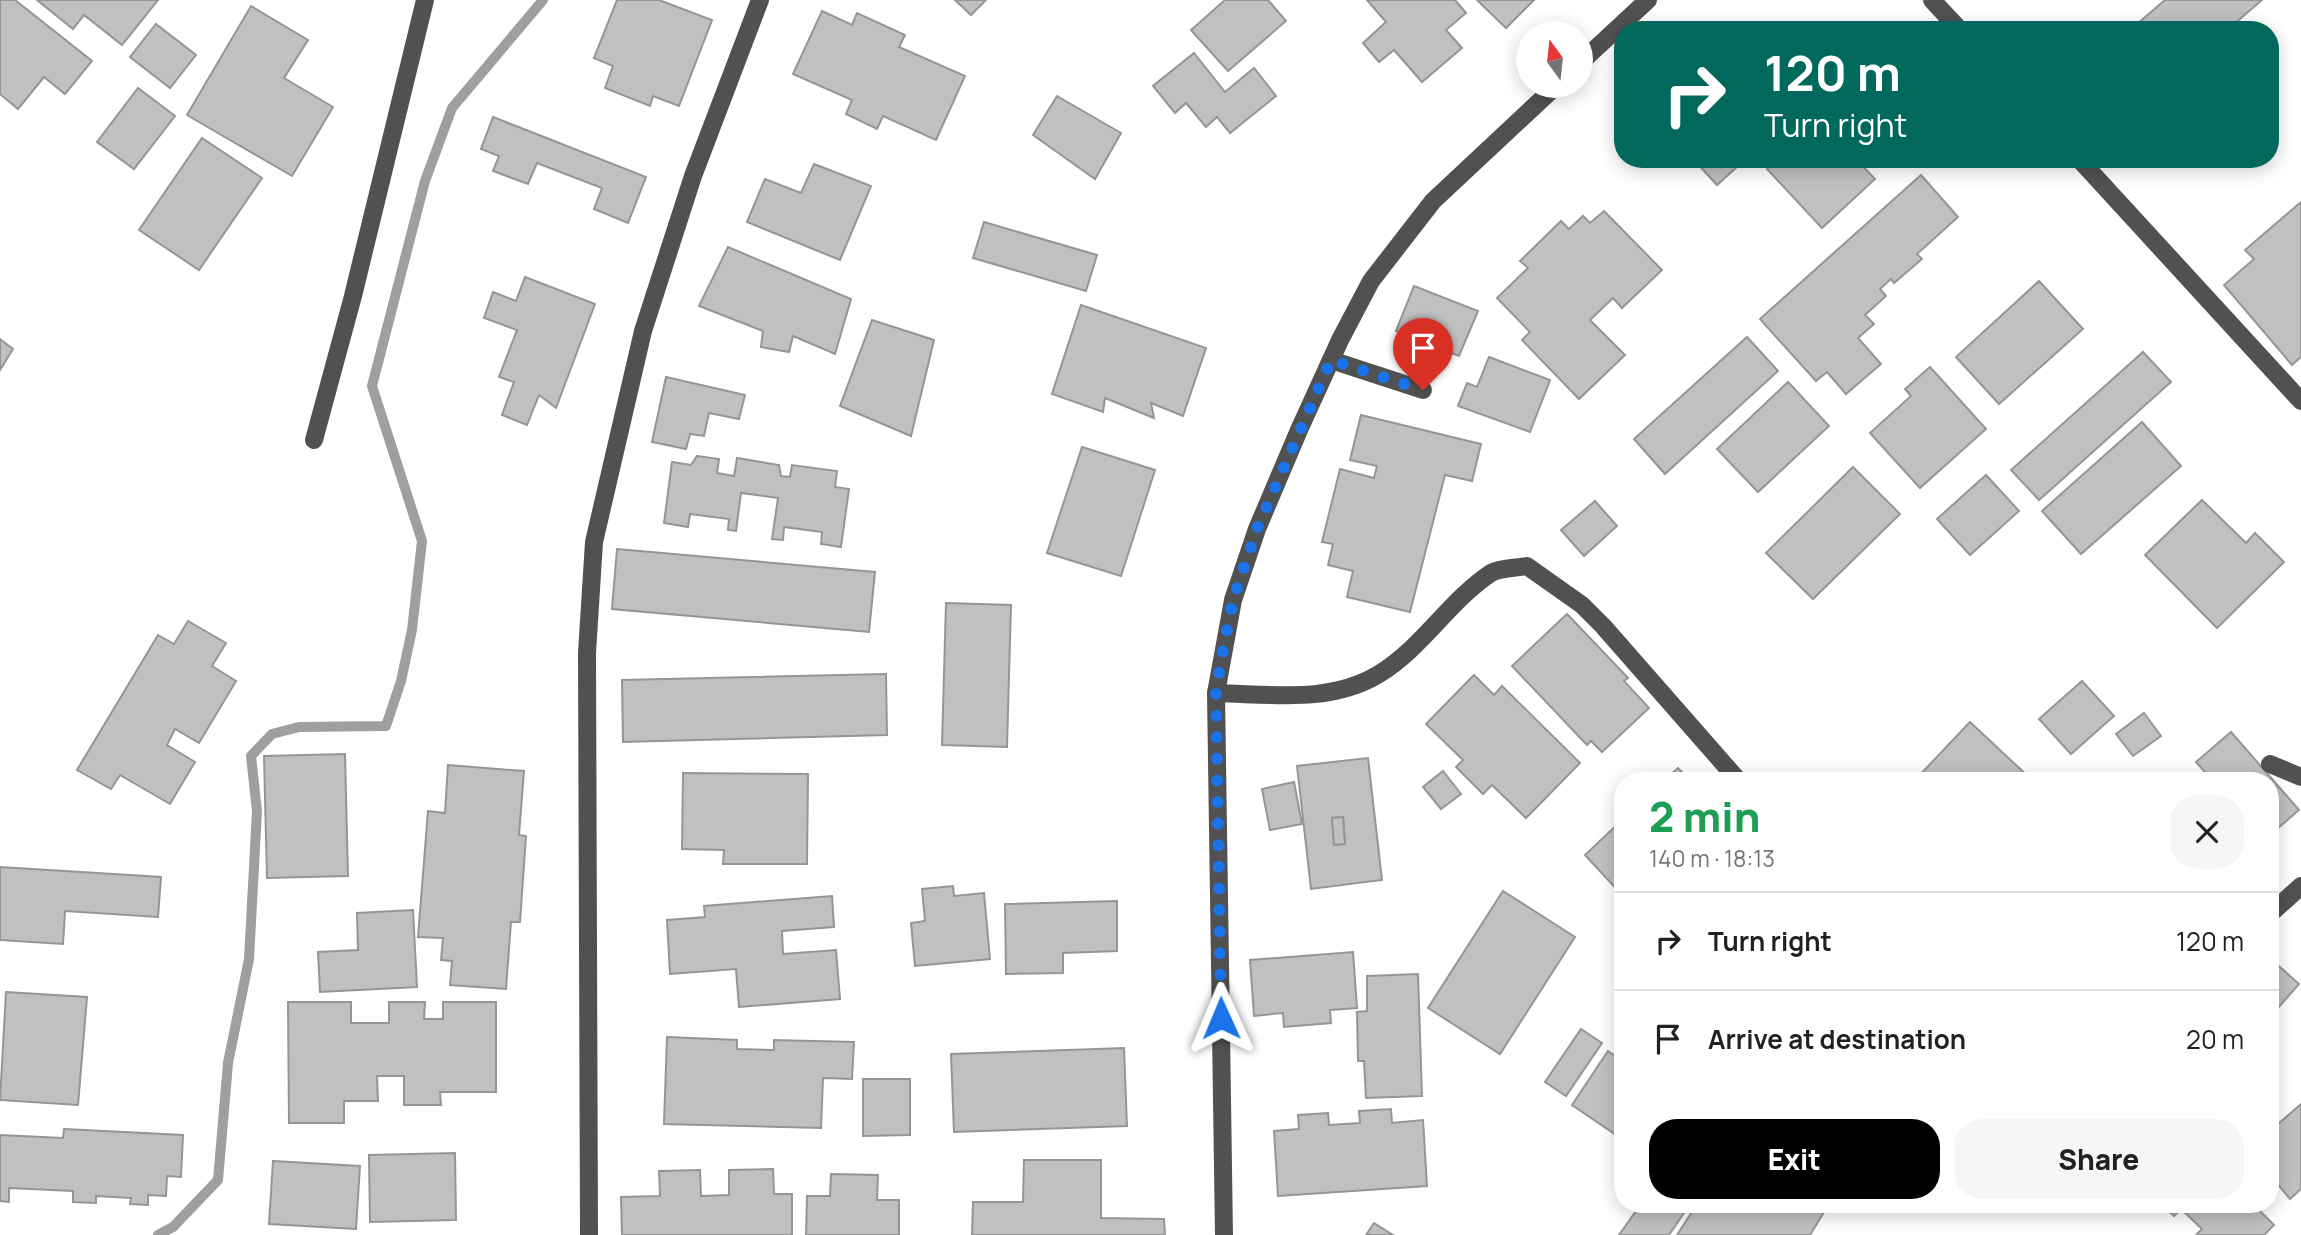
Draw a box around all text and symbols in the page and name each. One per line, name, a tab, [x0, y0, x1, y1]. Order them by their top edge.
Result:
north arrow	[1516, 21, 1592, 98]
map controls	[1516, 21, 1593, 98]
text: 120 m	[1764, 39, 1901, 106]
icon: right	[1649, 49, 1740, 140]
text: Turn right	[1764, 103, 1907, 147]
pin	[1393, 318, 1453, 390]
icon: arrive	[1404, 329, 1442, 367]
text: 2 min	[1649, 787, 1760, 845]
button: close	[2170, 795, 2244, 869]
text: 140 m · 18:13	[1649, 842, 1775, 874]
icon: right	[1649, 922, 1687, 960]
text: Turn right	[1708, 923, 1832, 959]
text: 120 m	[2176, 923, 2244, 959]
position arrow	[1184, 981, 1258, 1055]
icon: arrive	[1649, 1020, 1687, 1058]
text: Arrive at destination	[1708, 1021, 1966, 1057]
text: 20 m	[2186, 1021, 2244, 1057]
button: Exit	[1649, 1119, 1940, 1199]
button: Share	[1954, 1119, 2244, 1199]

